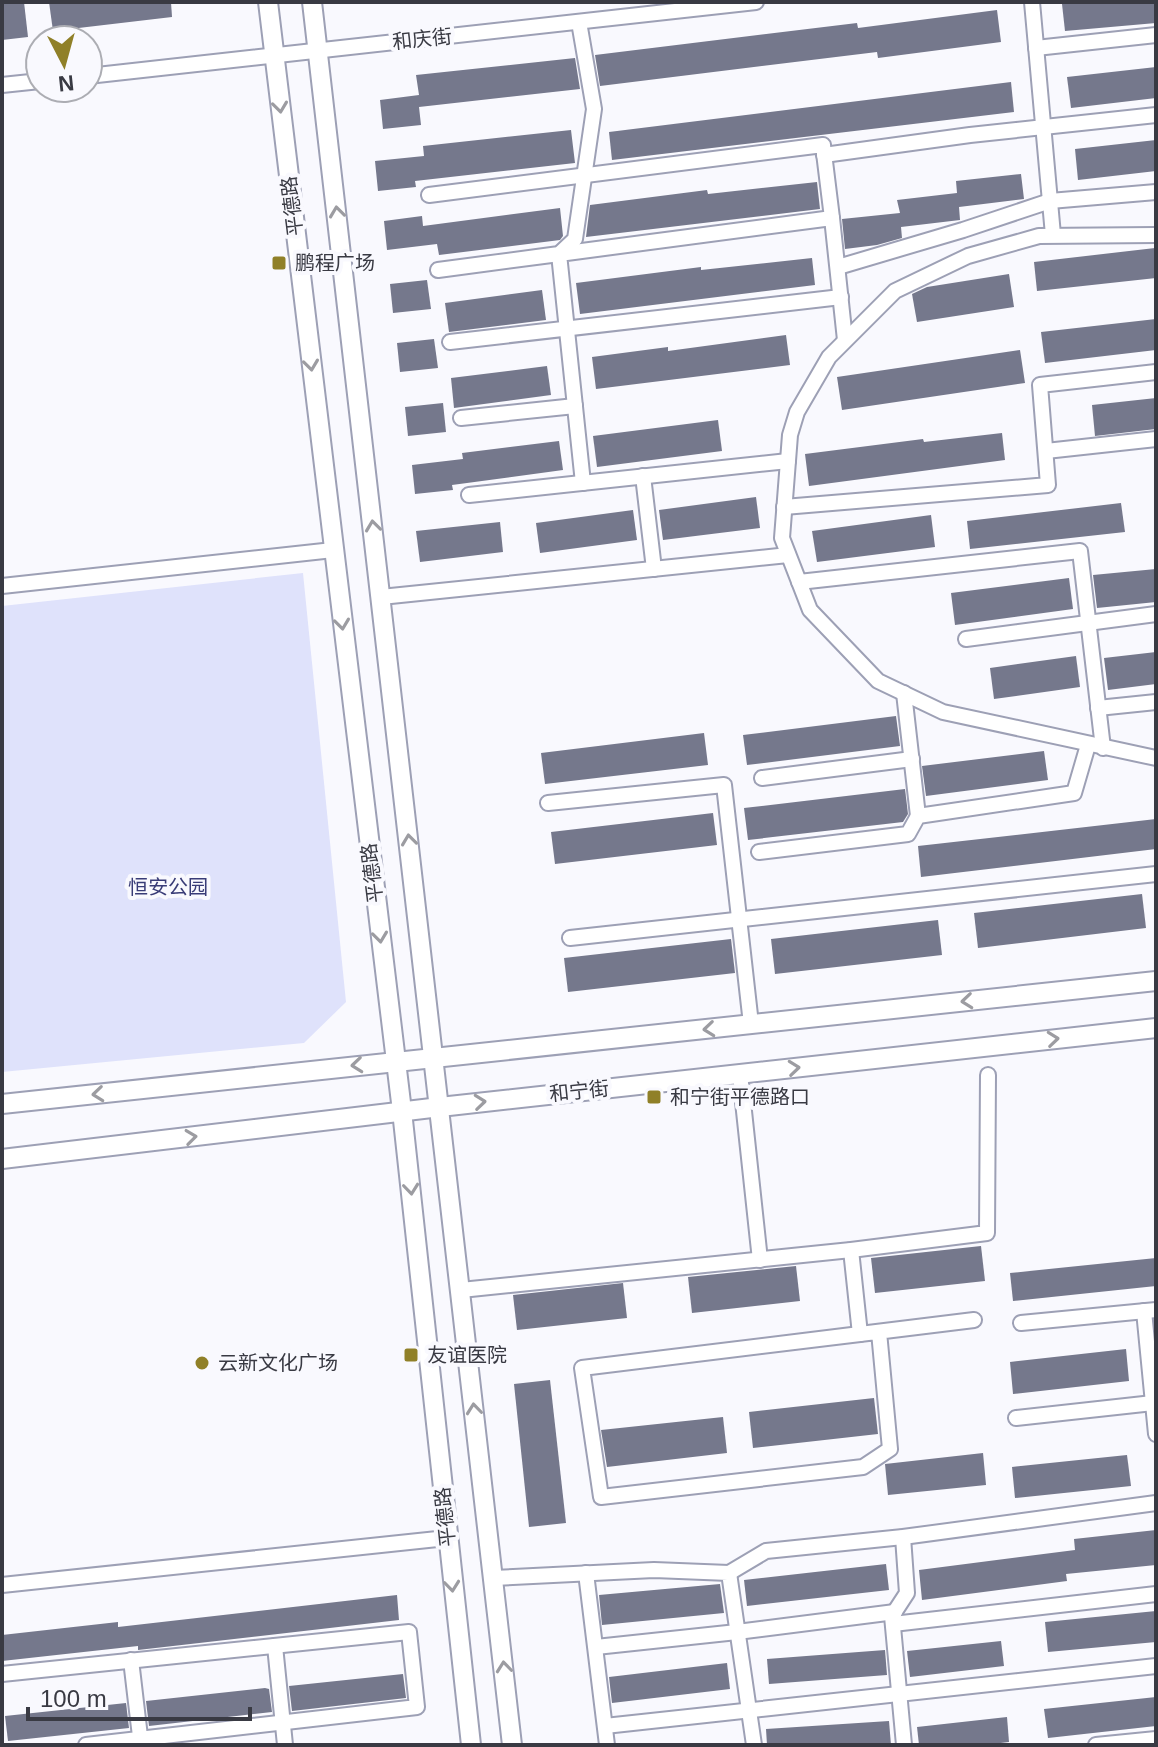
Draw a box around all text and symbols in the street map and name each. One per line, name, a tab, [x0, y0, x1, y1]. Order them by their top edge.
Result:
north arrow	[24, 24, 104, 104]
street label: 和庆街	[391, 25, 453, 53]
text: N	[57, 70, 75, 97]
one-way arrow	[271, 100, 288, 114]
street label: 平德路	[277, 175, 307, 237]
one-way arrow	[328, 205, 345, 218]
place label: 鹏程广场	[295, 252, 375, 274]
marker: 鹏程广场	[270, 254, 288, 272]
one-way arrow	[302, 359, 319, 372]
one-way arrow	[364, 519, 381, 532]
one-way arrow	[333, 617, 350, 631]
one-way arrow	[401, 833, 418, 847]
street label: 平德路	[357, 842, 387, 904]
park label: 恒安公园	[128, 876, 208, 898]
one-way arrow	[371, 930, 388, 944]
one-way arrow	[960, 993, 973, 1010]
one-way arrow	[702, 1020, 715, 1037]
one-way arrow	[1046, 1031, 1059, 1048]
one-way arrow	[350, 1057, 363, 1074]
one-way arrow	[788, 1059, 801, 1076]
street label: 和宁街	[548, 1077, 610, 1105]
one-way arrow	[91, 1085, 104, 1102]
place label: 和宁街平德路口	[670, 1086, 810, 1108]
marker: 和宁街平德路口	[645, 1088, 663, 1106]
one-way arrow	[474, 1094, 487, 1111]
one-way arrow	[185, 1128, 198, 1145]
one-way arrow	[402, 1183, 419, 1196]
place label: 友谊医院	[427, 1344, 507, 1366]
marker: 友谊医院	[402, 1346, 420, 1364]
place label: 云新文化广场	[218, 1352, 338, 1374]
marker: 云新文化广场	[193, 1354, 211, 1372]
one-way arrow	[466, 1402, 483, 1415]
street label: 平德路	[431, 1486, 459, 1548]
one-way arrow	[444, 1580, 461, 1593]
one-way arrow	[495, 1661, 512, 1674]
scale bar	[28, 1671, 250, 1721]
text: 100 m	[40, 1685, 107, 1712]

